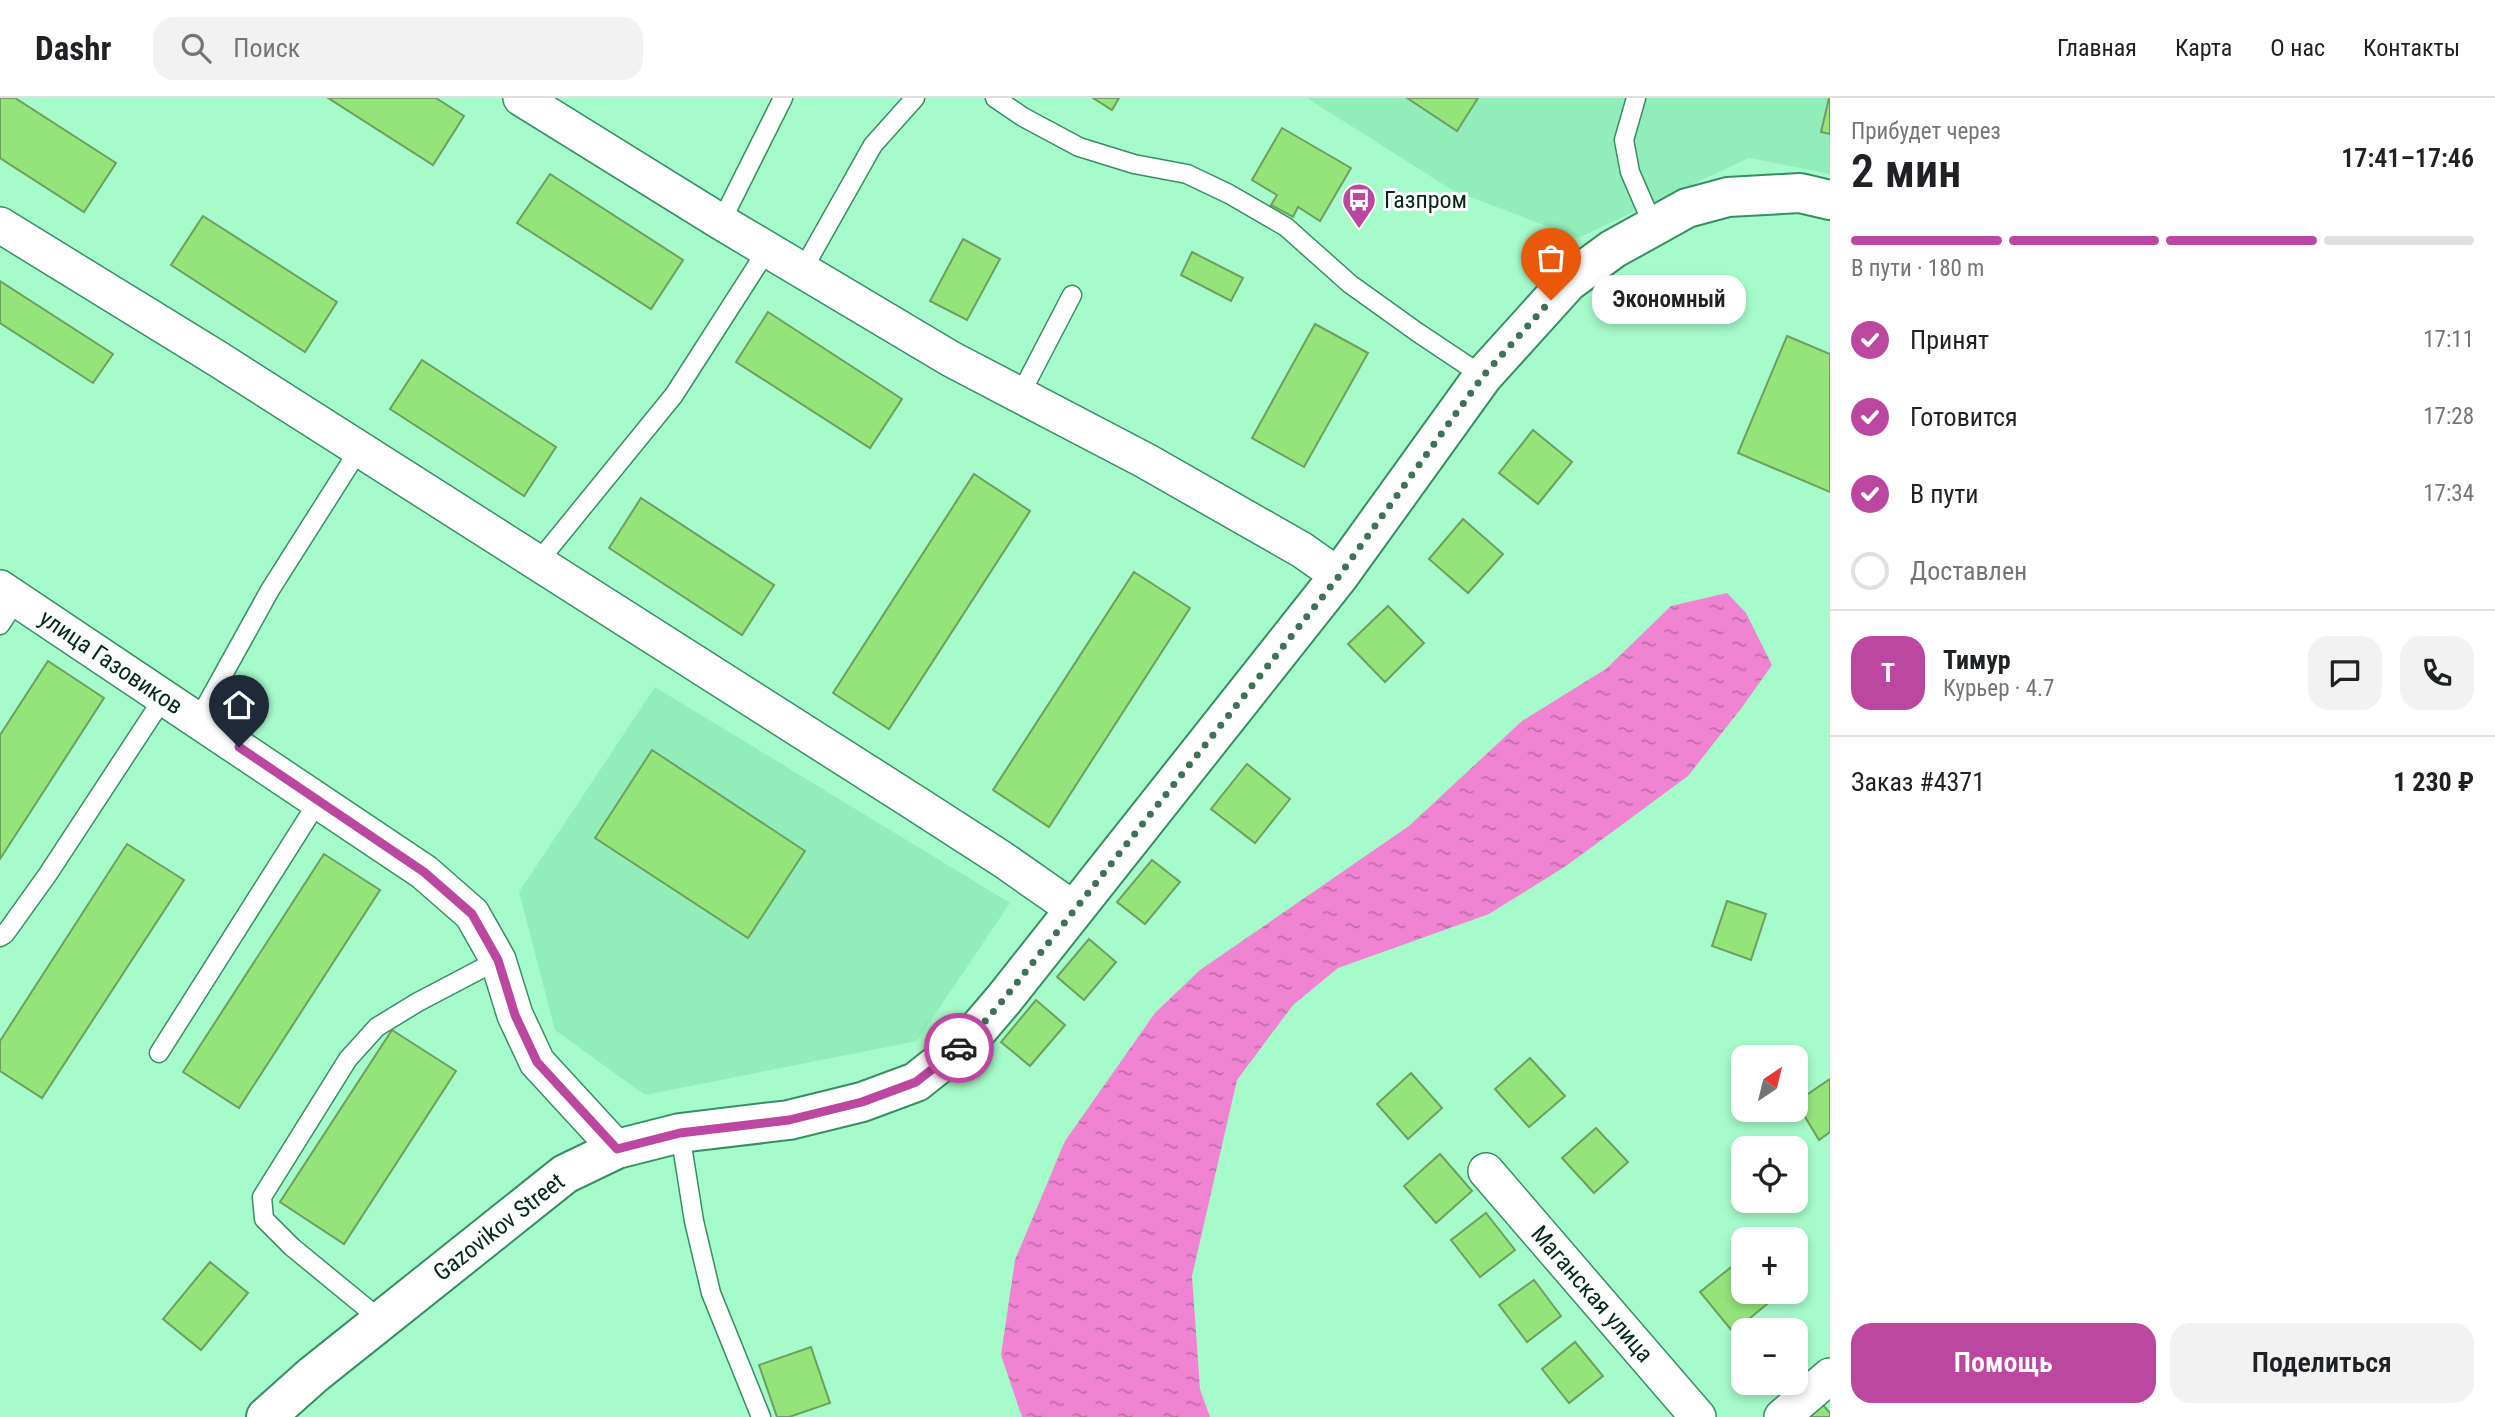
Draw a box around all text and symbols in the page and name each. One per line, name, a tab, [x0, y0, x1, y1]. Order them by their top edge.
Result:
search box	[153, 17, 643, 80]
text: Dashr	[35, 29, 111, 68]
icon: search	[177, 29, 215, 67]
text: Поиск	[233, 33, 300, 63]
text: Главная	[2057, 34, 2137, 62]
text: Карта	[2175, 34, 2232, 62]
text: О нас	[2270, 34, 2325, 62]
text: Контакты	[2363, 34, 2460, 62]
text: Прибудет через	[1851, 118, 2001, 145]
text: 17:41–17:46	[2341, 143, 2474, 173]
text: 2 мин	[1851, 144, 1961, 198]
bus stop icon: Газпром	[1340, 181, 1378, 230]
place label: Газпром	[1384, 186, 1467, 214]
pin	[1521, 228, 1581, 300]
icon: bag	[1532, 239, 1570, 277]
text: В пути · 180 m	[1851, 255, 1984, 282]
callout: Экономный	[1593, 276, 1747, 325]
text: Экономный	[1612, 286, 1726, 313]
icon: check	[1851, 321, 1889, 359]
text: Принят	[1910, 325, 1989, 355]
text: 17:11	[2423, 326, 2474, 353]
icon: check	[1851, 398, 1889, 436]
text: Готовится	[1910, 402, 2018, 432]
text: 17:28	[2423, 403, 2474, 430]
icon: check	[1851, 475, 1889, 513]
text: В пути	[1910, 479, 1979, 509]
text: 17:34	[2423, 480, 2474, 507]
text: Доставлен	[1910, 556, 2027, 586]
street label: улица Газовиков	[34, 604, 188, 720]
button: chat	[2308, 636, 2382, 710]
button: phone	[2400, 636, 2474, 710]
text: Тимур	[1943, 645, 2011, 675]
text: Т	[1881, 658, 1895, 688]
pin	[209, 675, 269, 747]
text: Курьер · 4.7	[1943, 675, 2054, 702]
icon: home	[220, 686, 258, 724]
text: Заказ #4371	[1851, 767, 1985, 797]
text: 1 230 ₽	[2393, 767, 2474, 797]
courier	[924, 1013, 994, 1083]
icon: car	[940, 1029, 978, 1067]
north arrow	[1731, 1045, 1808, 1122]
map controls	[1731, 1045, 1808, 1395]
button: locate	[1731, 1136, 1808, 1213]
street label: Gazovikov Street	[428, 1167, 570, 1287]
street label: Маганская улица	[1525, 1220, 1659, 1368]
button: +	[1731, 1227, 1808, 1304]
button: −	[1731, 1318, 1808, 1395]
button: Помощь	[1851, 1323, 2156, 1403]
button: Поделиться	[2170, 1323, 2474, 1403]

